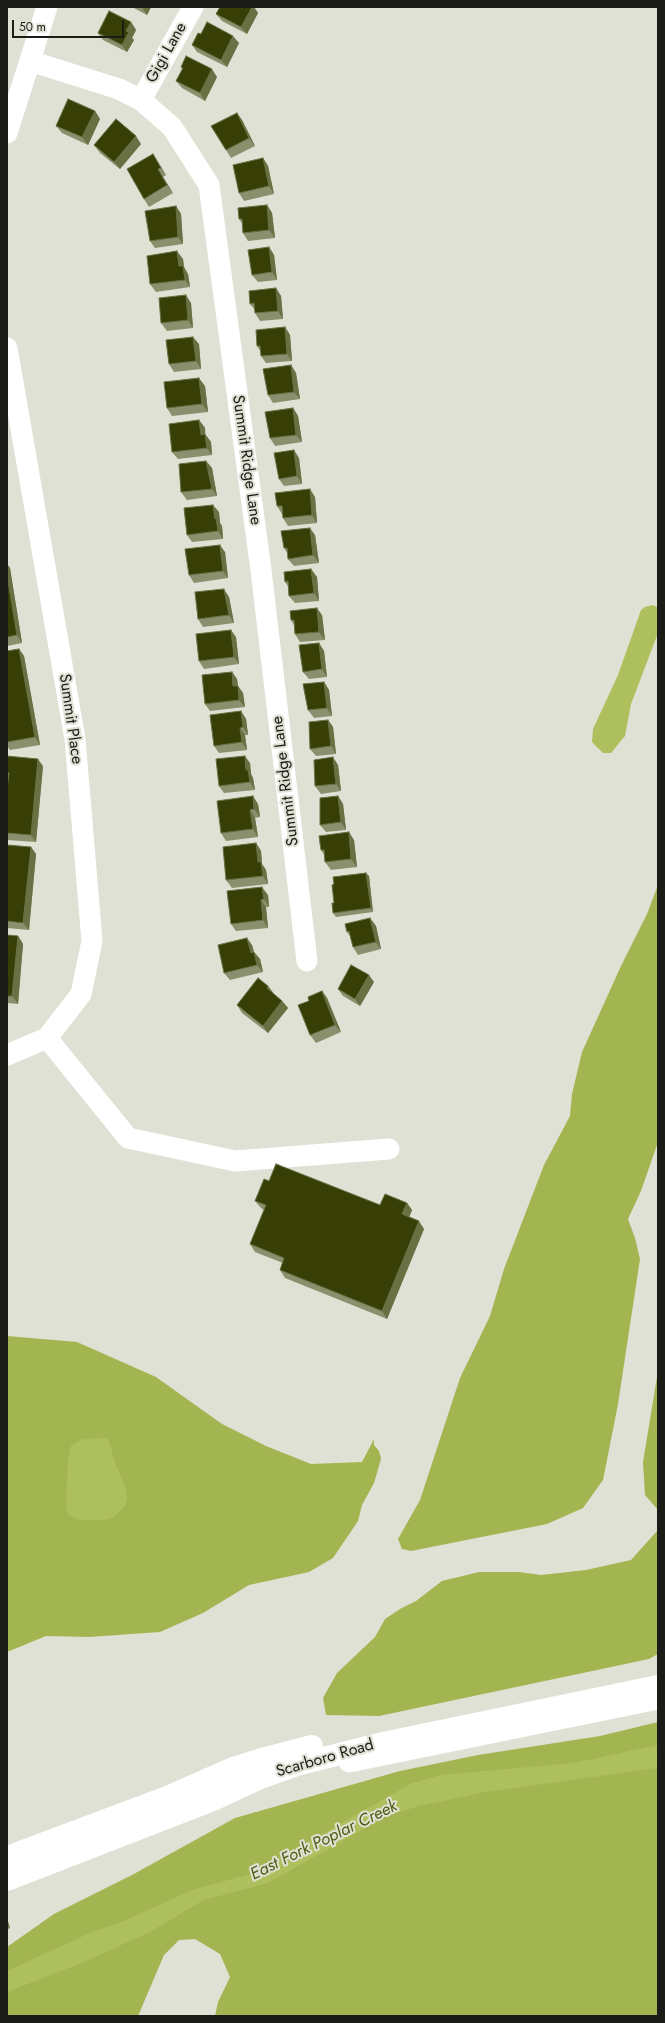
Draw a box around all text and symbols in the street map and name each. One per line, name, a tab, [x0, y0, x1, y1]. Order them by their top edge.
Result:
scale bar	[14, 12, 126, 38]
text: 50 m	[19, 18, 46, 36]
street label: Gigi Lane	[143, 19, 191, 87]
street label: Summit Ridge Lane	[227, 394, 265, 526]
street label: Summit Place	[54, 673, 86, 765]
street label: Summit Ridge Lane	[268, 715, 304, 847]
street label: Scarboro Road	[274, 1736, 376, 1782]
water label: East Fork Poplar Creek	[247, 1797, 401, 1885]

